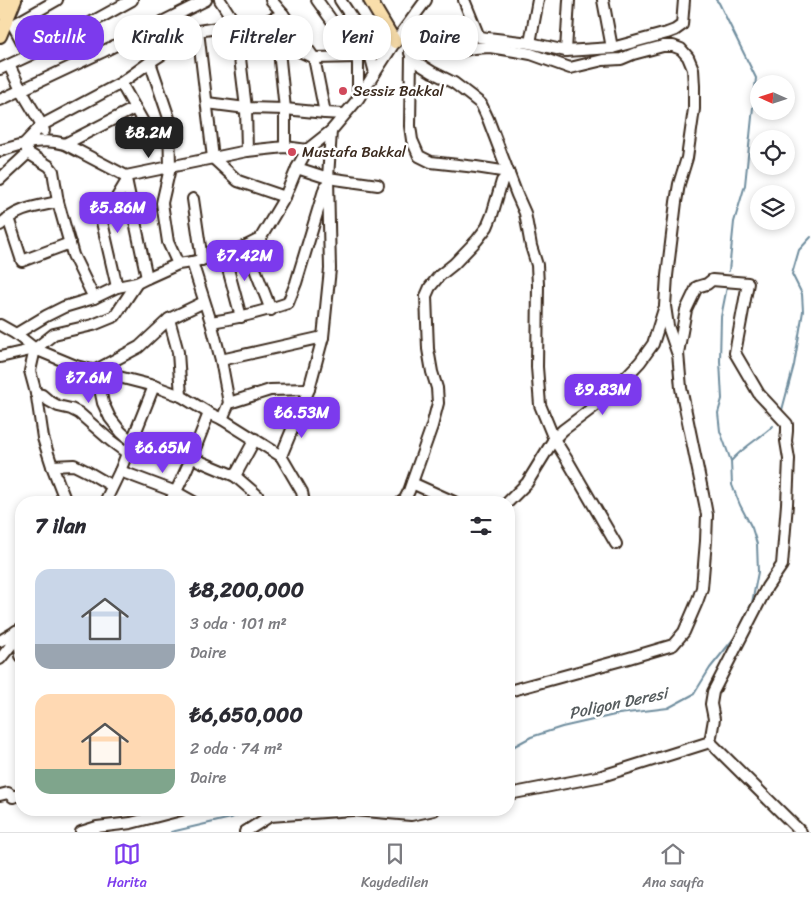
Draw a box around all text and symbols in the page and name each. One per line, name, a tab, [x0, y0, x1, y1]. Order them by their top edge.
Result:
chip: Satılık	[15, 15, 104, 60]
chip: Kiralık	[114, 15, 202, 60]
chip: Filtreler	[212, 15, 313, 60]
chip: Yeni	[323, 15, 391, 60]
chip: Daire	[401, 15, 478, 60]
north arrow	[750, 75, 795, 120]
map controls	[750, 75, 795, 230]
place label: Sessiz Bakkal	[353, 78, 445, 104]
marker: Sessiz Bakkal	[337, 85, 349, 97]
pin: ₺8.2M	[114, 116, 184, 159]
text: ₺8.2M	[126, 118, 172, 147]
button: locate	[750, 130, 795, 175]
place label: Mustafa Bakkal	[302, 139, 407, 165]
marker: Mustafa Bakkal	[286, 146, 298, 158]
button: layers	[750, 185, 795, 230]
pin: ₺5.86M	[77, 192, 159, 234]
text: ₺5.86M	[90, 193, 146, 222]
pin: ₺7.42M	[204, 240, 286, 282]
text: ₺7.42M	[217, 241, 273, 270]
pin: ₺7.6M	[54, 362, 124, 404]
text: ₺7.6M	[67, 363, 111, 392]
pin: ₺9.83M	[562, 374, 644, 416]
text: ₺9.83M	[576, 375, 630, 404]
pin: ₺6.53M	[261, 396, 343, 439]
text: ₺6.53M	[275, 398, 329, 427]
pin: ₺6.65M	[122, 432, 204, 474]
text: ₺6.65M	[136, 433, 190, 462]
text: 7 ilan	[35, 507, 86, 545]
icon: filters	[467, 512, 495, 540]
text: ₺8,200,000	[190, 571, 304, 609]
icon: home	[75, 589, 135, 649]
text: 3 oda · 101 m²	[190, 609, 287, 638]
text: Daire	[190, 638, 226, 667]
water label: Poligon Deresi	[566, 678, 673, 728]
text: ₺6,650,000	[190, 696, 303, 734]
icon: home	[75, 714, 135, 774]
text: 2 oda · 74 m²	[190, 734, 282, 763]
text: Daire	[190, 763, 226, 792]
tab: Harita	[107, 840, 147, 895]
tab: Kaydedilen	[361, 840, 428, 895]
tab: Ana sayfa	[643, 840, 704, 895]

